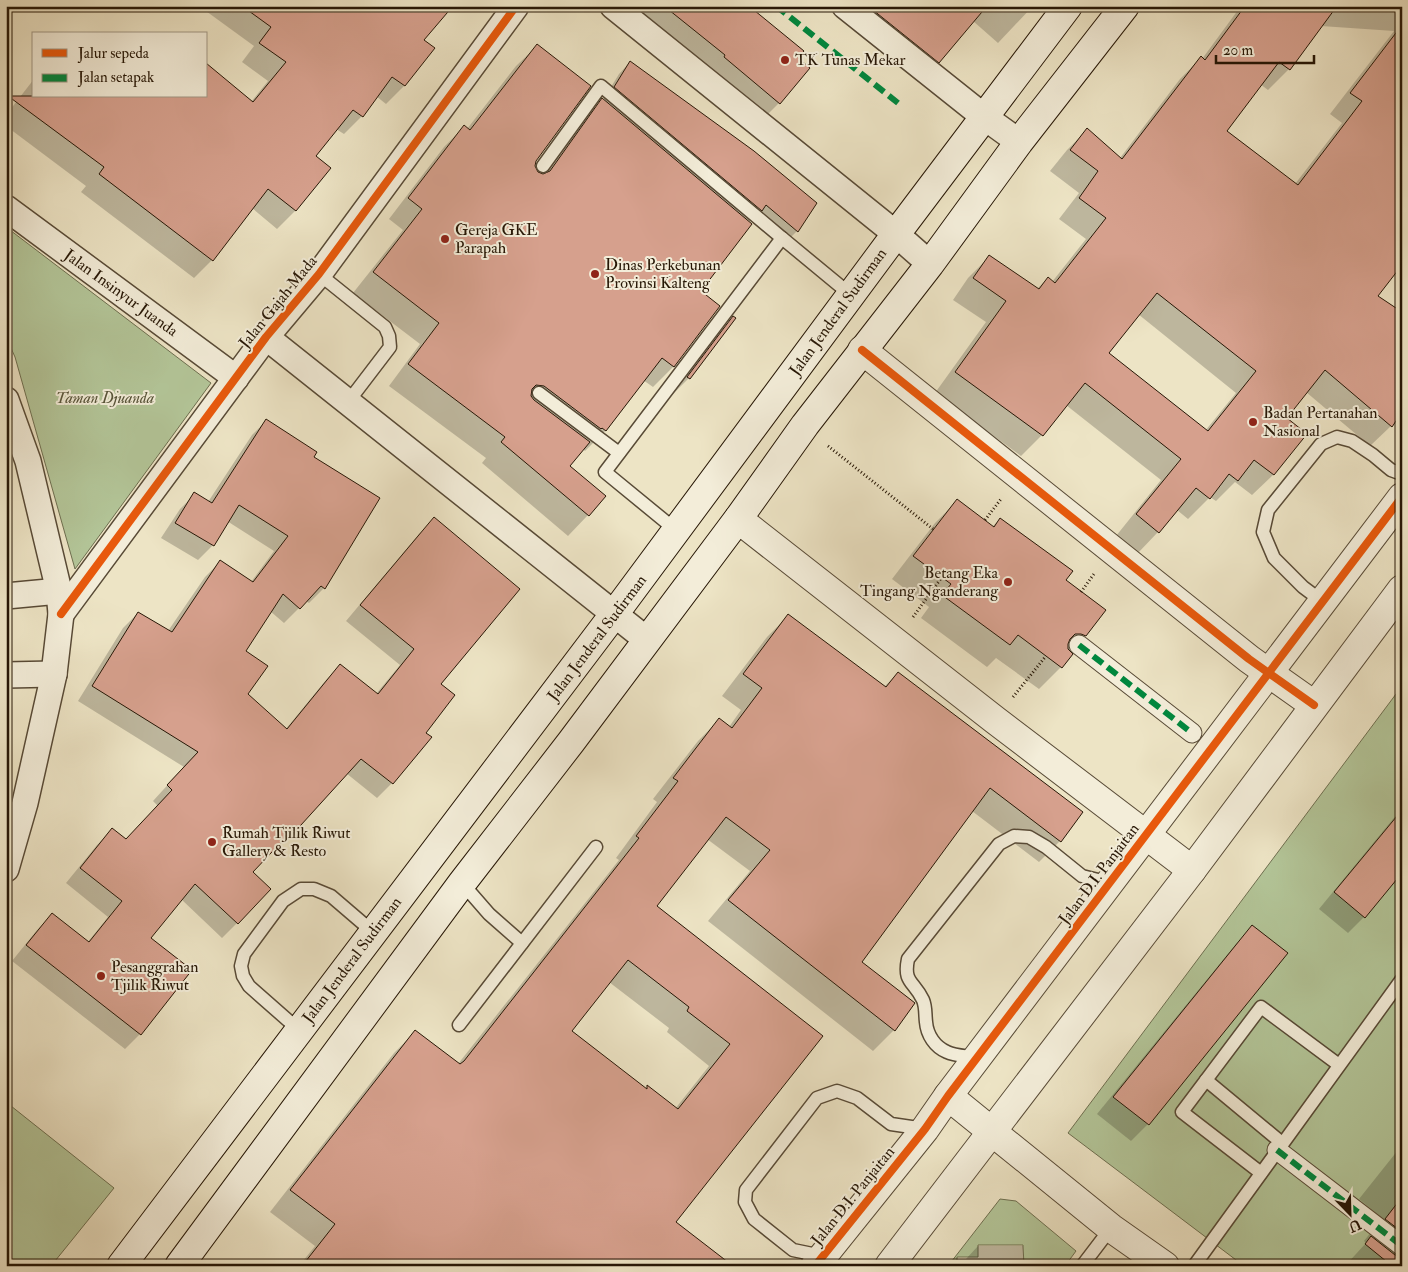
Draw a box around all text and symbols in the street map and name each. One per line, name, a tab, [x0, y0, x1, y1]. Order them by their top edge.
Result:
legend	[32, 32, 208, 98]
scale bar	[1216, 32, 1313, 64]
text: 20 m	[1223, 41, 1253, 60]
text: Jalur sepeda	[77, 44, 150, 64]
place label: TK Tunas Mekar	[795, 50, 906, 70]
marker: TK Tunas Mekar	[779, 54, 791, 66]
text: Jalan setapak	[77, 68, 154, 88]
place label: Gereja GKE Parapah	[455, 220, 538, 259]
marker: Gereja GKE Parapah	[439, 233, 451, 245]
street label: Jalan Insinyur Juanda	[59, 244, 182, 342]
street label: Jalan Jenderal Sudirman	[784, 244, 892, 381]
street label: Jalan Gajah Mada	[234, 251, 323, 354]
place label: Dinas Perkebunan Provinsi Kalteng	[605, 255, 721, 293]
marker: Dinas Perkebunan Provinsi Kalteng	[589, 268, 601, 280]
park label: Taman Djuanda	[56, 388, 154, 408]
place label: Badan Pertanahan Nasional	[1263, 403, 1378, 441]
marker: Badan Pertanahan Nasional	[1247, 416, 1259, 428]
place label: Betang Eka Tingang Nganderang	[860, 563, 999, 601]
street label: Jalan Jenderal Sudirman	[542, 571, 652, 707]
marker: Betang Eka Tingang Nganderang	[1002, 576, 1014, 588]
street label: Jalan D.I. Panjaitan	[1054, 819, 1144, 930]
place label: Rumah Tjilik Riwut Gallery & Resto	[222, 823, 350, 861]
marker: Rumah Tjilik Riwut Gallery & Resto	[206, 836, 218, 848]
street label: Jalan Jenderal Sudirman	[297, 893, 407, 1029]
place label: Pesanggrahan Tjilik Riwut	[111, 957, 198, 995]
marker: Pesanggrahan Tjilik Riwut	[95, 970, 107, 982]
street label: Jalan D.I. Panjaitan	[806, 1142, 900, 1251]
north arrow	[1326, 1190, 1376, 1240]
text: U	[1346, 1215, 1364, 1236]

